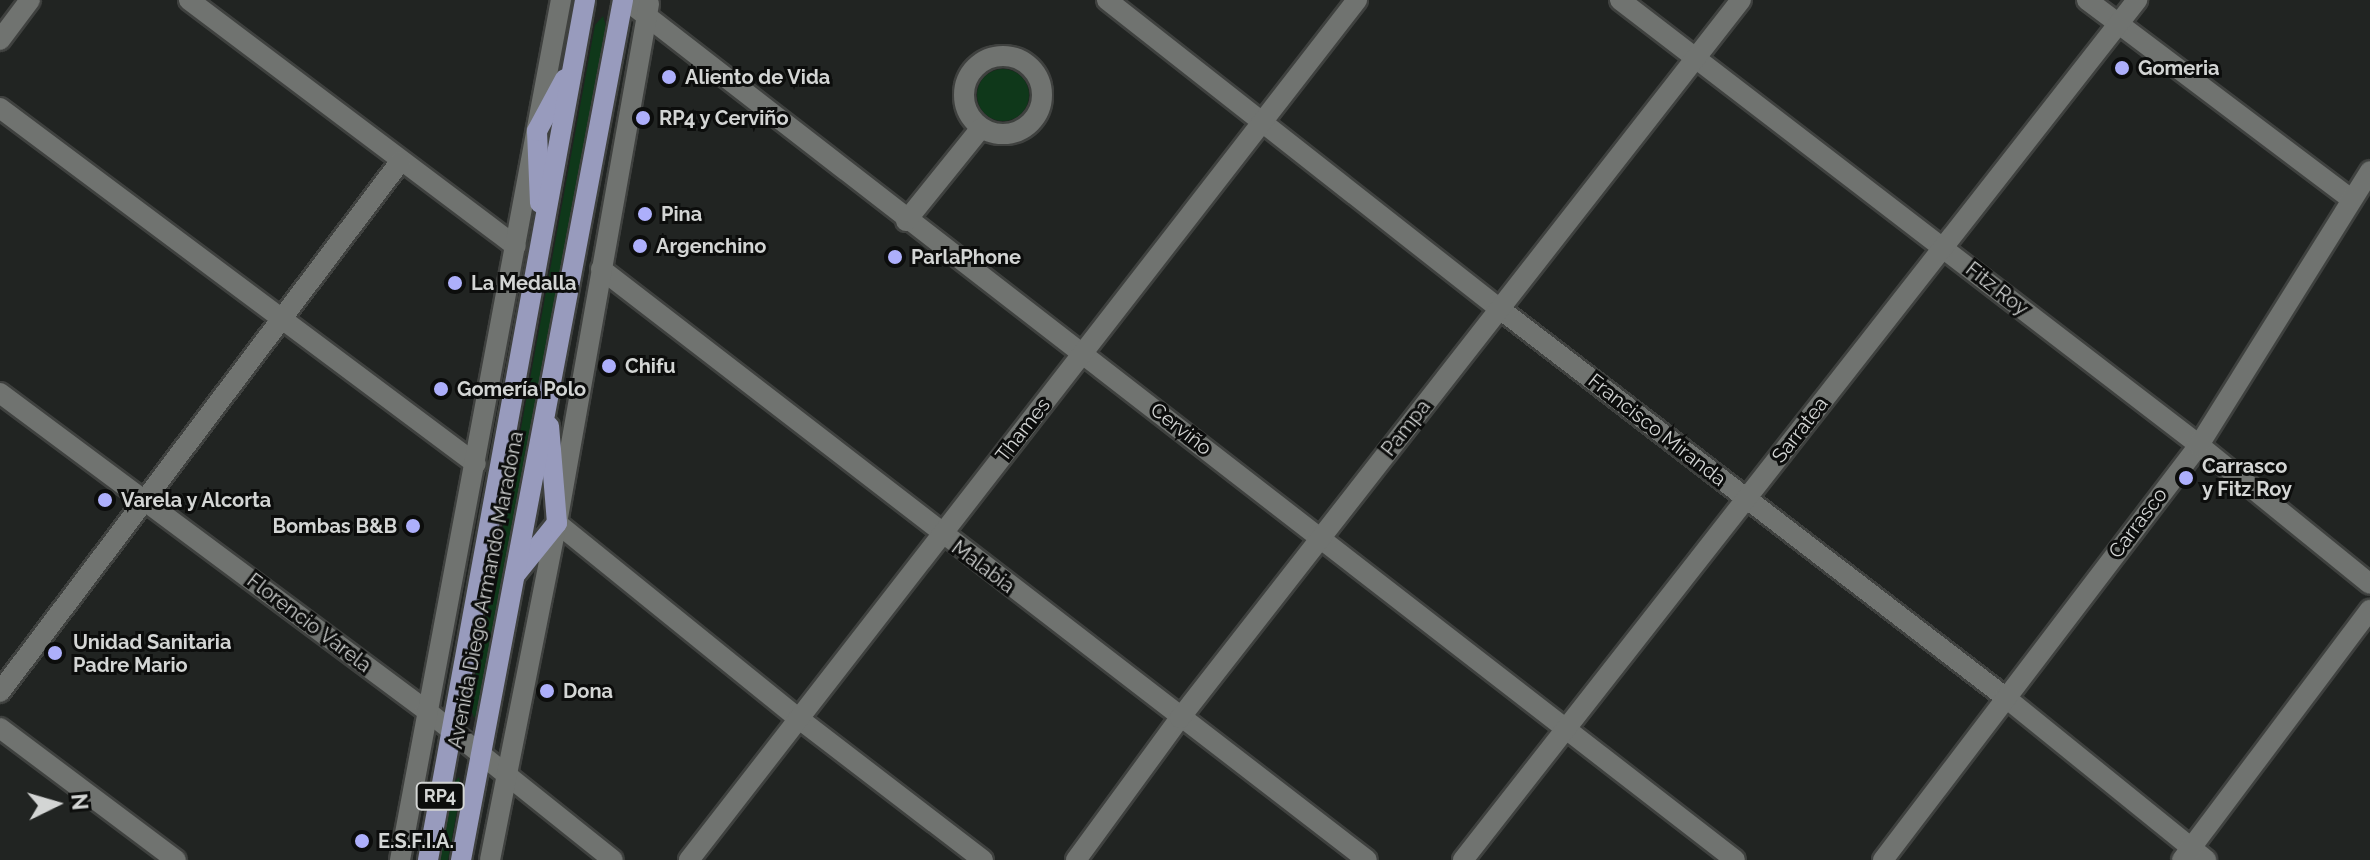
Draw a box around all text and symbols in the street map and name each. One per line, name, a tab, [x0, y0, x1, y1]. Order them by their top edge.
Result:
place label: Gomeria	[2138, 56, 2220, 80]
marker: Gomeria	[2113, 59, 2131, 77]
place label: Aliento de Vida	[685, 65, 831, 89]
marker: Aliento de Vida	[660, 68, 678, 86]
place label: RP4 y Cerviño	[659, 106, 790, 130]
marker: RP4 y Cerviño	[634, 109, 652, 127]
place label: Pina	[661, 202, 702, 226]
marker: Pina	[636, 205, 654, 223]
place label: Argenchino	[656, 234, 766, 258]
marker: Argenchino	[631, 237, 649, 255]
place label: ParlaPhone	[911, 245, 1021, 269]
marker: ParlaPhone	[886, 248, 904, 266]
street label: Fitz Roy	[1961, 257, 2033, 321]
place label: La Medalla	[471, 271, 577, 295]
marker: La Medalla	[446, 274, 464, 292]
place label: Chifu	[625, 354, 676, 378]
marker: Chifu	[600, 357, 618, 375]
street label: Francisco Miranda	[1583, 369, 1731, 491]
place label: Gomería Polo	[457, 377, 586, 401]
marker: Gomería Polo	[432, 380, 450, 398]
street label: Sarratea	[1767, 392, 1833, 468]
street label: Thames	[991, 393, 1055, 467]
street label: Pampa	[1377, 395, 1435, 461]
street label: Cerviño	[1146, 398, 1216, 460]
street label: Avenida Diego Armando Maradona	[443, 429, 529, 751]
place label: Carrasco y Fitz Roy	[2202, 454, 2292, 501]
marker: Carrasco y Fitz Roy	[2177, 469, 2195, 487]
street label: Carrasco	[2104, 483, 2172, 563]
place label: Varela y Alcorta	[121, 488, 273, 512]
marker: Varela y Alcorta	[96, 491, 114, 509]
place label: Bombas B&B	[272, 514, 397, 538]
marker: Bombas B&B	[404, 517, 422, 535]
street label: Malabia	[947, 536, 1019, 598]
street label: Florencio Varela	[242, 568, 376, 678]
place label: Unidad Sanitaria Padre Mario	[73, 630, 231, 677]
marker: Unidad Sanitaria Padre Mario	[44, 642, 66, 664]
place label: Dona	[563, 679, 613, 703]
marker: Dona	[538, 682, 556, 700]
north arrow	[16, 764, 96, 844]
road number: RP4	[414, 782, 466, 810]
text: N	[66, 792, 94, 811]
place label: E.S.F.I.A.	[378, 829, 454, 853]
marker: E.S.F.I.A.	[353, 832, 371, 850]

